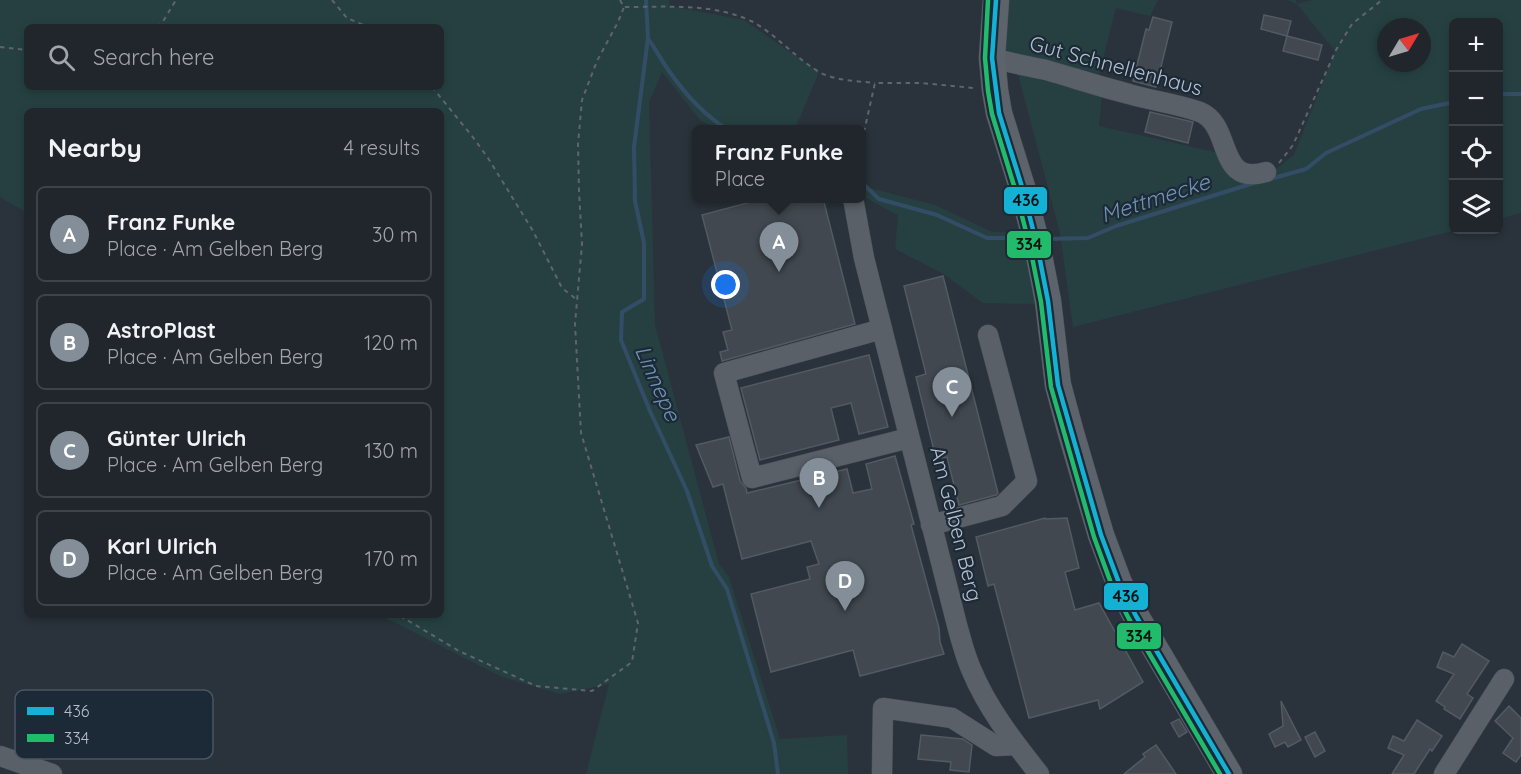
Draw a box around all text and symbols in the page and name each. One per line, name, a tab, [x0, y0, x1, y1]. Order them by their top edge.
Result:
north arrow	[1377, 18, 1431, 72]
map controls	[1449, 18, 1503, 234]
button: +	[1449, 18, 1503, 72]
search box	[24, 24, 444, 90]
street label: Gut Schnellenhaus	[1027, 29, 1205, 101]
icon: search	[45, 41, 78, 74]
text: Search here	[93, 43, 214, 71]
button: −	[1449, 72, 1503, 126]
popup	[692, 125, 866, 203]
button: locate	[1449, 126, 1503, 180]
text: Nearby	[48, 131, 142, 164]
text: 4 results	[344, 135, 420, 160]
text: Franz Funke	[715, 138, 843, 166]
text: Place	[715, 166, 765, 191]
water label: Mettmecke	[1097, 167, 1215, 229]
button: layers	[1449, 180, 1503, 234]
line badge: 436	[1003, 186, 1048, 215]
text: 436	[1013, 190, 1040, 210]
text: Franz Funke	[107, 208, 235, 236]
text: A	[63, 222, 76, 247]
text: 30 m	[372, 222, 418, 247]
pin: A	[760, 222, 798, 272]
line badge: 334	[1006, 230, 1052, 259]
text: 334	[1016, 234, 1043, 254]
text: Place · Am Gelben Berg	[107, 236, 323, 261]
your location	[711, 270, 740, 299]
text: AstroPlast	[107, 316, 216, 344]
text: B	[63, 330, 76, 355]
text: 120 m	[364, 330, 418, 355]
water label: Linnepe	[629, 341, 688, 427]
text: Place · Am Gelben Berg	[107, 344, 323, 369]
pin: C	[932, 368, 972, 417]
text: Günter Ulrich	[107, 424, 246, 452]
text: C	[63, 438, 76, 463]
text: 130 m	[365, 438, 418, 463]
street label: Am Gelben Berg	[925, 444, 989, 604]
text: Place · Am Gelben Berg	[107, 452, 323, 477]
pin: B	[800, 458, 838, 508]
text: Karl Ulrich	[107, 532, 217, 560]
text: D	[62, 546, 77, 571]
text: 170 m	[365, 546, 418, 571]
text: Place · Am Gelben Berg	[107, 560, 323, 585]
pin: D	[826, 562, 864, 611]
line badge: 436	[1103, 582, 1149, 611]
text: 436	[1113, 586, 1140, 606]
line badge: 334	[1116, 622, 1162, 650]
text: 334	[1126, 626, 1153, 646]
legend	[15, 690, 213, 759]
text: 436	[64, 701, 90, 721]
text: 334	[64, 728, 89, 748]

